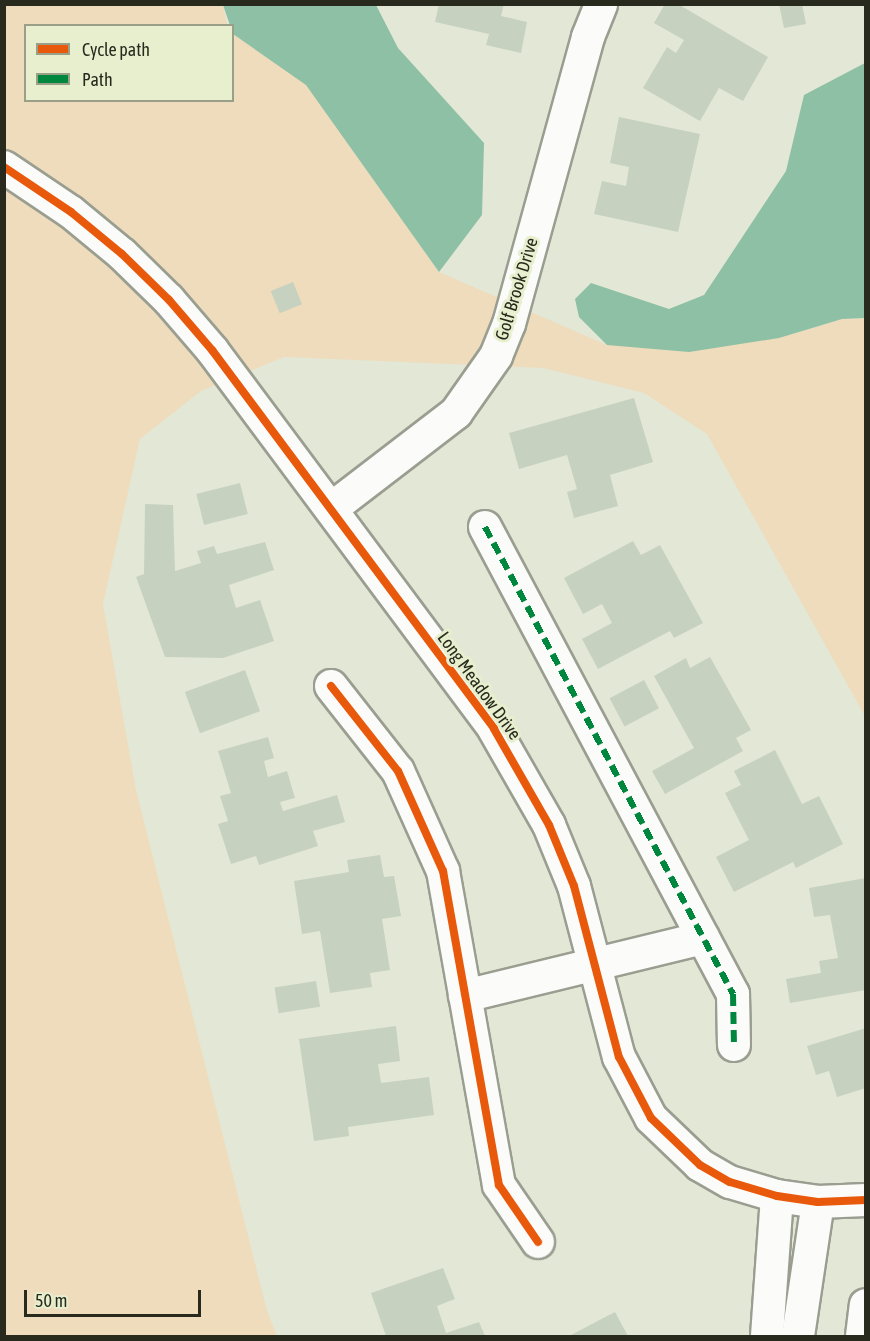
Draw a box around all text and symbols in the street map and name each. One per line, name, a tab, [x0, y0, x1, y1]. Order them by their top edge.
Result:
legend	[24, 24, 234, 102]
text: Cycle path	[82, 39, 150, 60]
text: Path	[82, 69, 113, 90]
street label: Golf Brook Drive	[491, 235, 543, 343]
street label: Long Meadow Drive	[433, 628, 525, 744]
scale bar	[27, 1278, 204, 1316]
text: 50 m	[35, 1290, 67, 1311]

